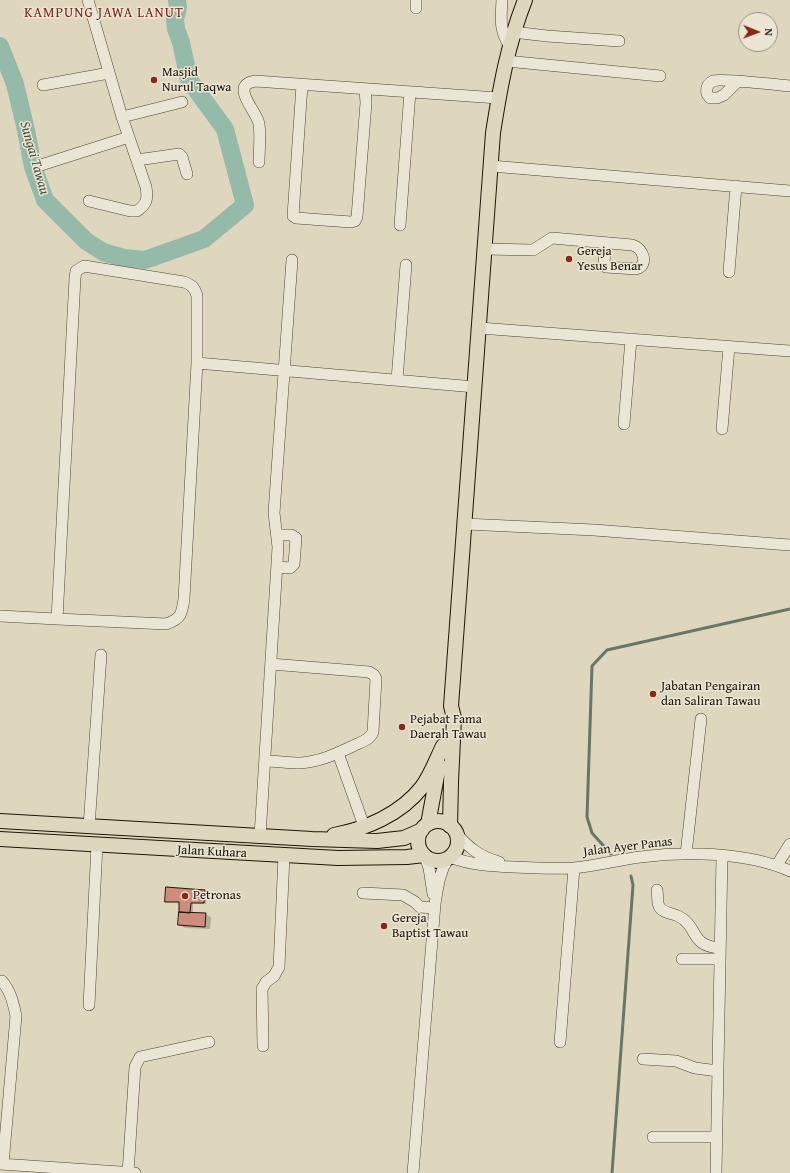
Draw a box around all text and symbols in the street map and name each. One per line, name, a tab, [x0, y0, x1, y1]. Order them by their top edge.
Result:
district label: KAMPUNG JAWA LANUT	[24, 5, 184, 21]
north arrow	[738, 12, 778, 52]
text: N	[761, 28, 777, 36]
place label: Masjid Nurul Taqwa	[162, 65, 231, 96]
marker: Masjid Nurul Taqwa	[149, 75, 159, 85]
water label: Sungai Tawau	[16, 119, 52, 197]
place label: Gereja Yesus Benar	[577, 244, 643, 275]
marker: Gereja Yesus Benar	[564, 254, 574, 264]
place label: Jabatan Pengairan dan Saliran Tawau	[661, 679, 761, 710]
marker: Jabatan Pengairan dan Saliran Tawau	[648, 689, 658, 699]
place label: Pejabat Fama Daerah Tawau	[410, 712, 487, 743]
marker: Pejabat Fama Daerah Tawau	[397, 722, 407, 732]
street label: Jalan Ayer Panas	[583, 834, 673, 860]
street label: Jalan Kuhara	[177, 842, 247, 862]
place label: Petronas	[193, 888, 241, 904]
marker: Petronas	[180, 891, 190, 901]
place label: Gereja Baptist Tawau	[392, 911, 468, 942]
marker: Gereja Baptist Tawau	[379, 921, 389, 931]

